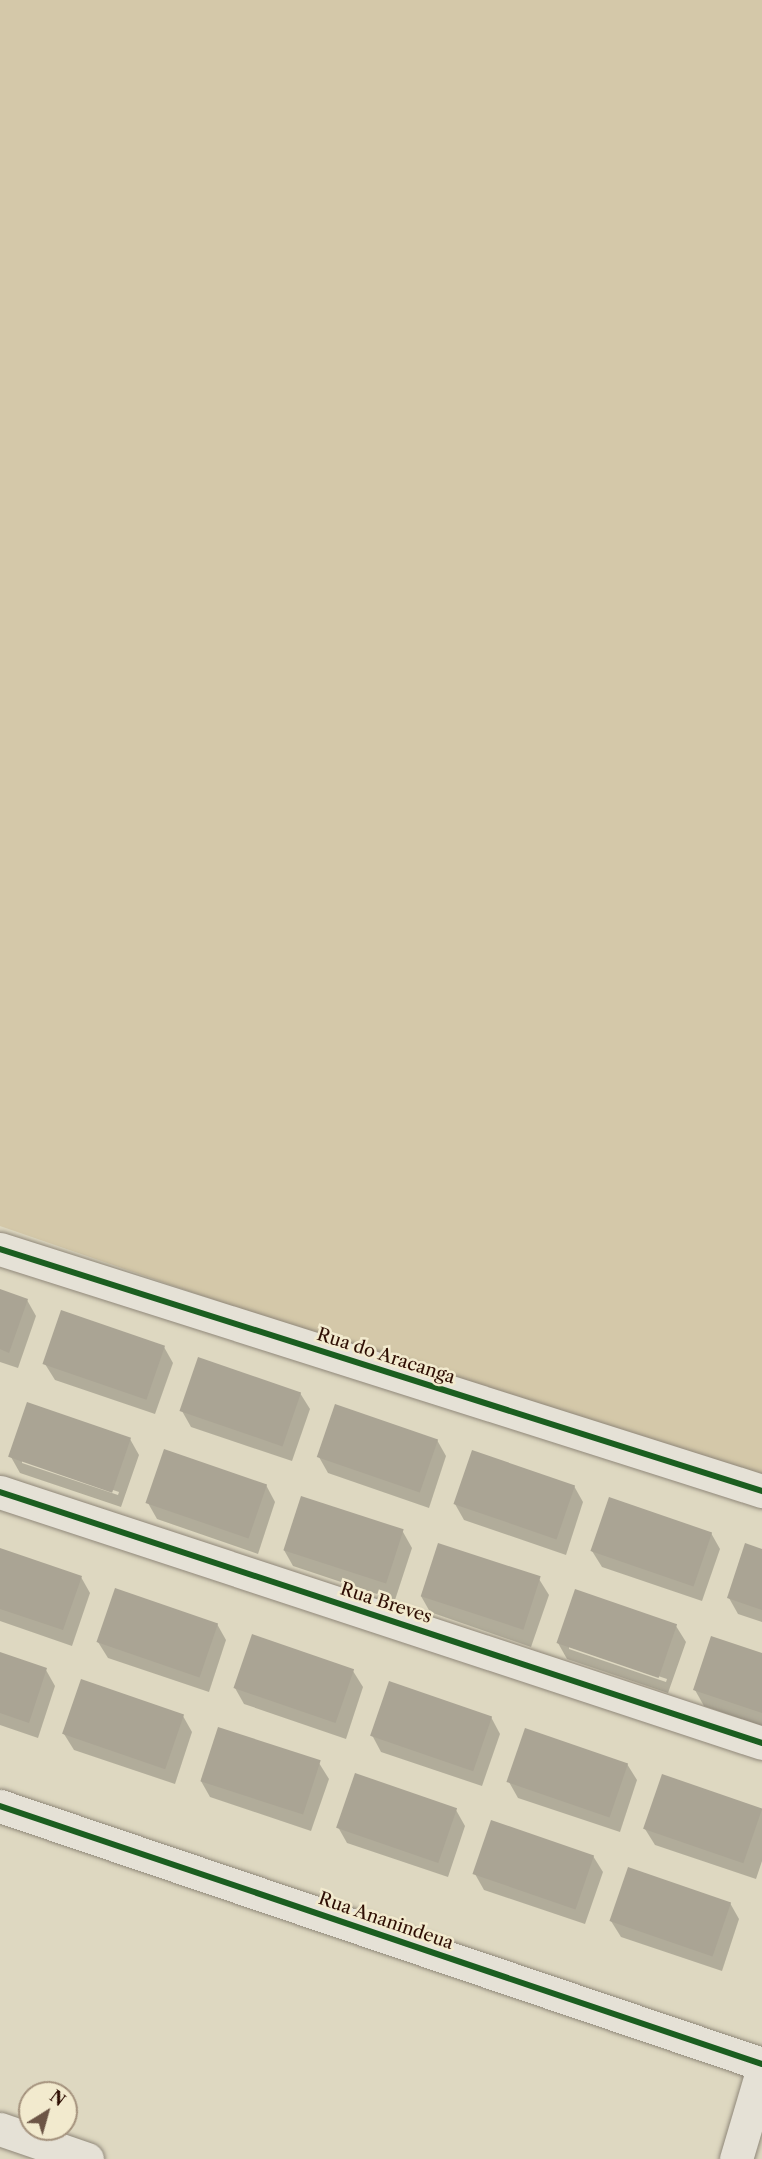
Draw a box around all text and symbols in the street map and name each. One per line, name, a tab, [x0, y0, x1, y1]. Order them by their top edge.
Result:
street label: Rua do Aracanga	[314, 1323, 458, 1389]
street label: Rua Breves	[337, 1578, 435, 1628]
street label: Rua Ananindeua	[315, 1888, 457, 1954]
north arrow	[18, 2081, 78, 2141]
text: N	[46, 2086, 69, 2110]

